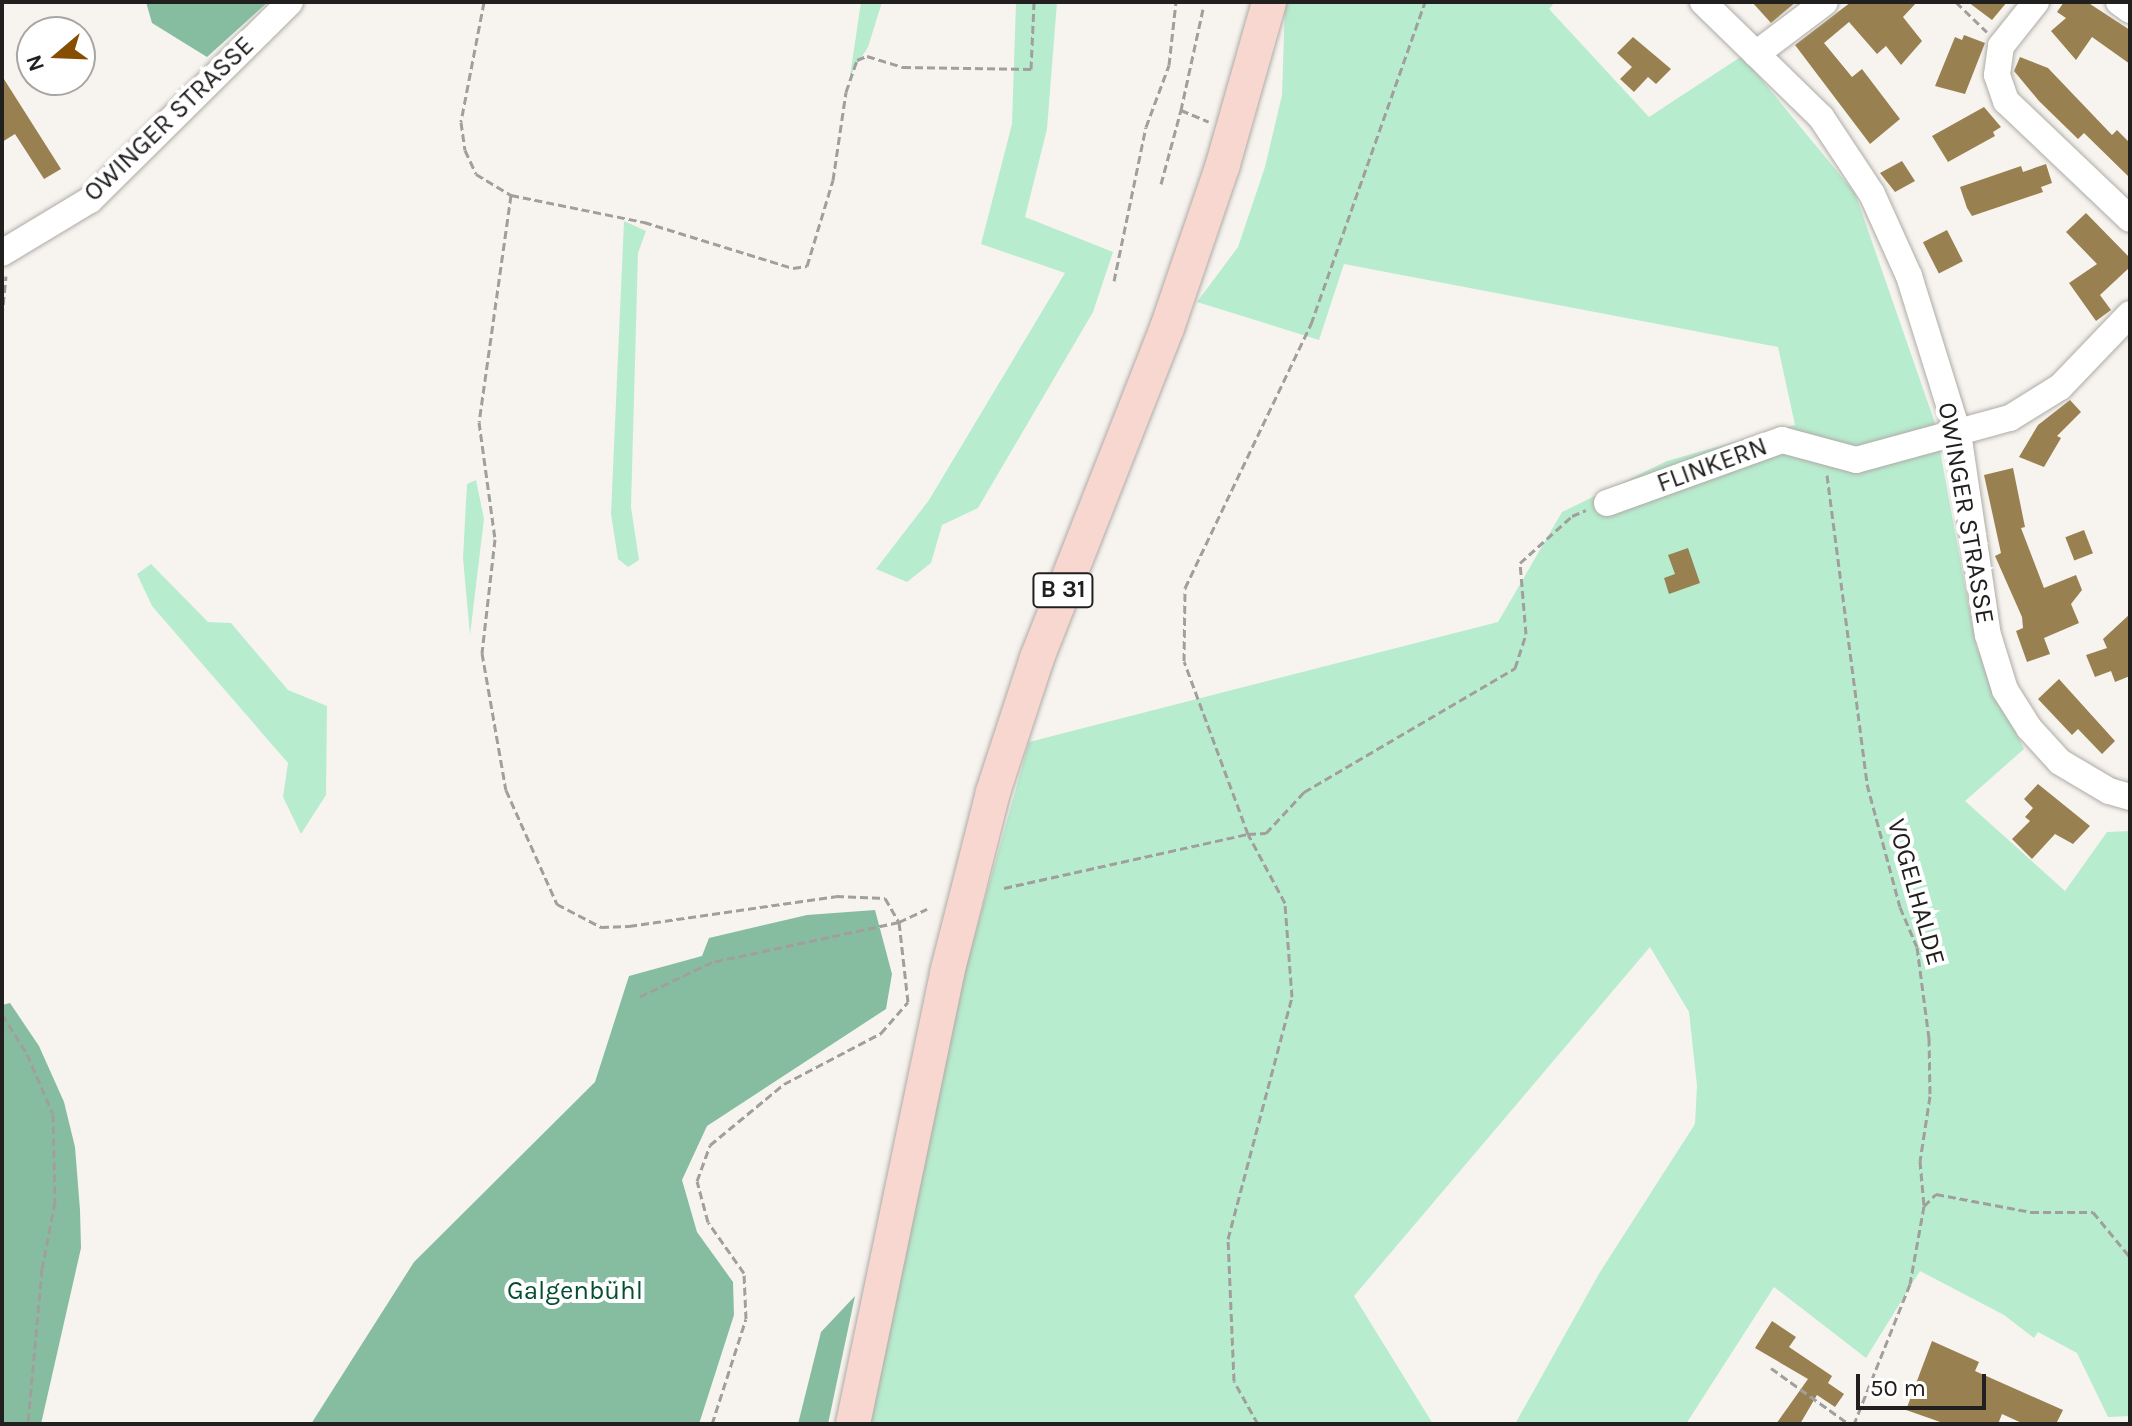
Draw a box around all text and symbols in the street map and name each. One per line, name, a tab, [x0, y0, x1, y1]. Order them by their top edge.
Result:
north arrow	[16, 16, 96, 96]
street label: OWINGER STRASSE	[78, 30, 260, 208]
text: N	[20, 51, 50, 75]
street label: OWINGER STRASSE	[1931, 400, 2001, 626]
street label: FLINKERN	[1653, 431, 1771, 499]
road number: B 31	[1031, 570, 1095, 610]
street label: VOGELHALDE	[1880, 815, 1952, 969]
park label: Galgenbühl	[507, 1275, 643, 1307]
scale bar	[1860, 1358, 1990, 1408]
text: 50 m	[1870, 1374, 1926, 1402]

